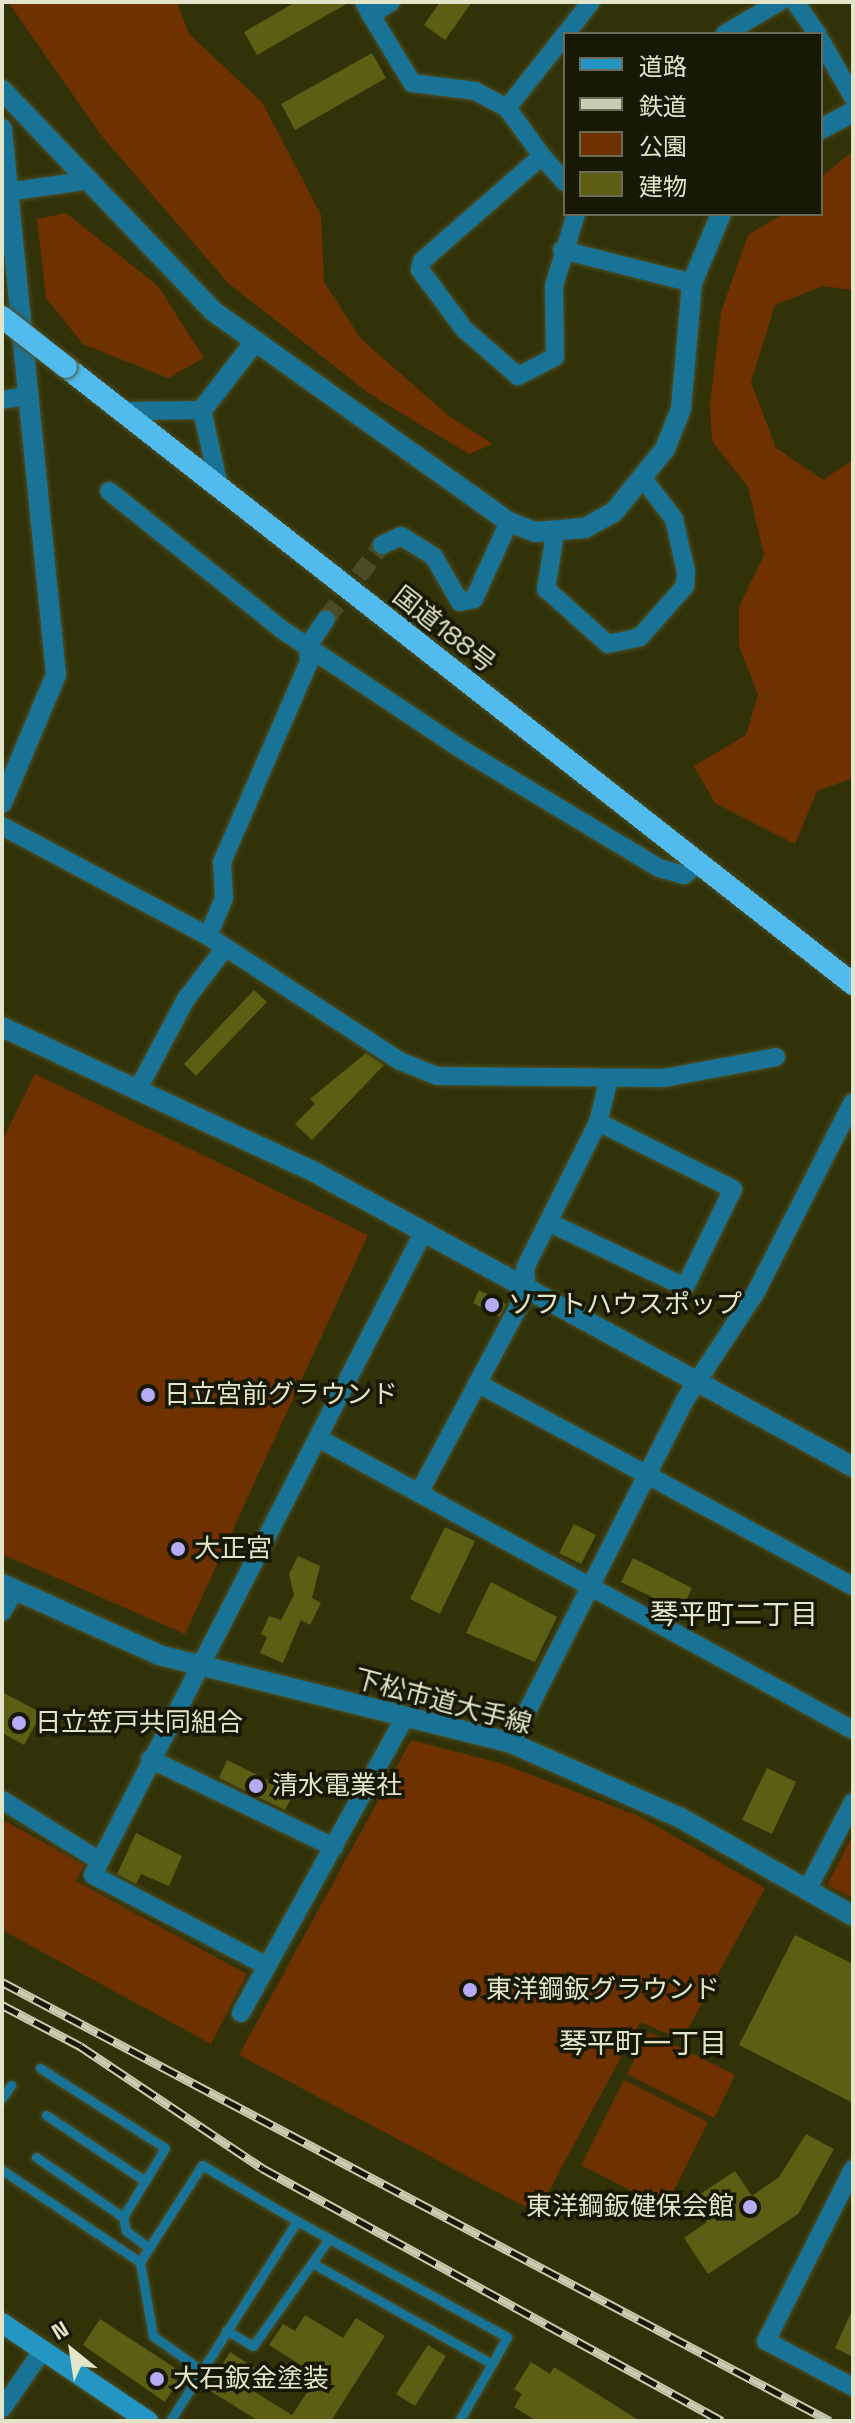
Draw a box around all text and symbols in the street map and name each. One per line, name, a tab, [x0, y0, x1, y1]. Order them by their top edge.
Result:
legend	[563, 32, 823, 216]
text: 道路	[639, 51, 687, 82]
text: 鉄道	[639, 91, 687, 122]
text: 公園	[639, 131, 687, 162]
text: 建物	[639, 171, 687, 202]
street label: 国道188号	[387, 580, 501, 680]
place label: ソフトハウスポップ	[508, 1289, 742, 1321]
marker: ソフトハウスポップ	[483, 1296, 501, 1314]
place label: 日立宮前グラウンド	[164, 1379, 398, 1411]
marker: 日立宮前グラウンド	[139, 1386, 157, 1404]
place label: 大正宮	[194, 1533, 272, 1565]
marker: 大正宮	[169, 1540, 187, 1558]
district label: 琴平町二丁目	[650, 1597, 818, 1631]
street label: 下松市道大手線	[351, 1663, 535, 1741]
place label: 日立笠戸共同組合	[35, 1707, 243, 1739]
marker: 日立笠戸共同組合	[10, 1714, 28, 1732]
place label: 清水電業社	[272, 1770, 402, 1802]
marker: 清水電業社	[247, 1777, 265, 1795]
place label: 東洋鋼鈑グラウンド	[486, 1974, 720, 2006]
marker: 東洋鋼鈑グラウンド	[461, 1981, 479, 1999]
district label: 琴平町一丁目	[559, 2026, 727, 2060]
place label: 東洋鋼鈑健保会館	[526, 2191, 734, 2223]
marker: 東洋鋼鈑健保会館	[741, 2198, 759, 2216]
north arrow	[32, 2311, 112, 2391]
text: N	[47, 2314, 73, 2346]
place label: 大石鈑金塗装	[173, 2363, 329, 2395]
marker: 大石鈑金塗装	[148, 2370, 166, 2388]

